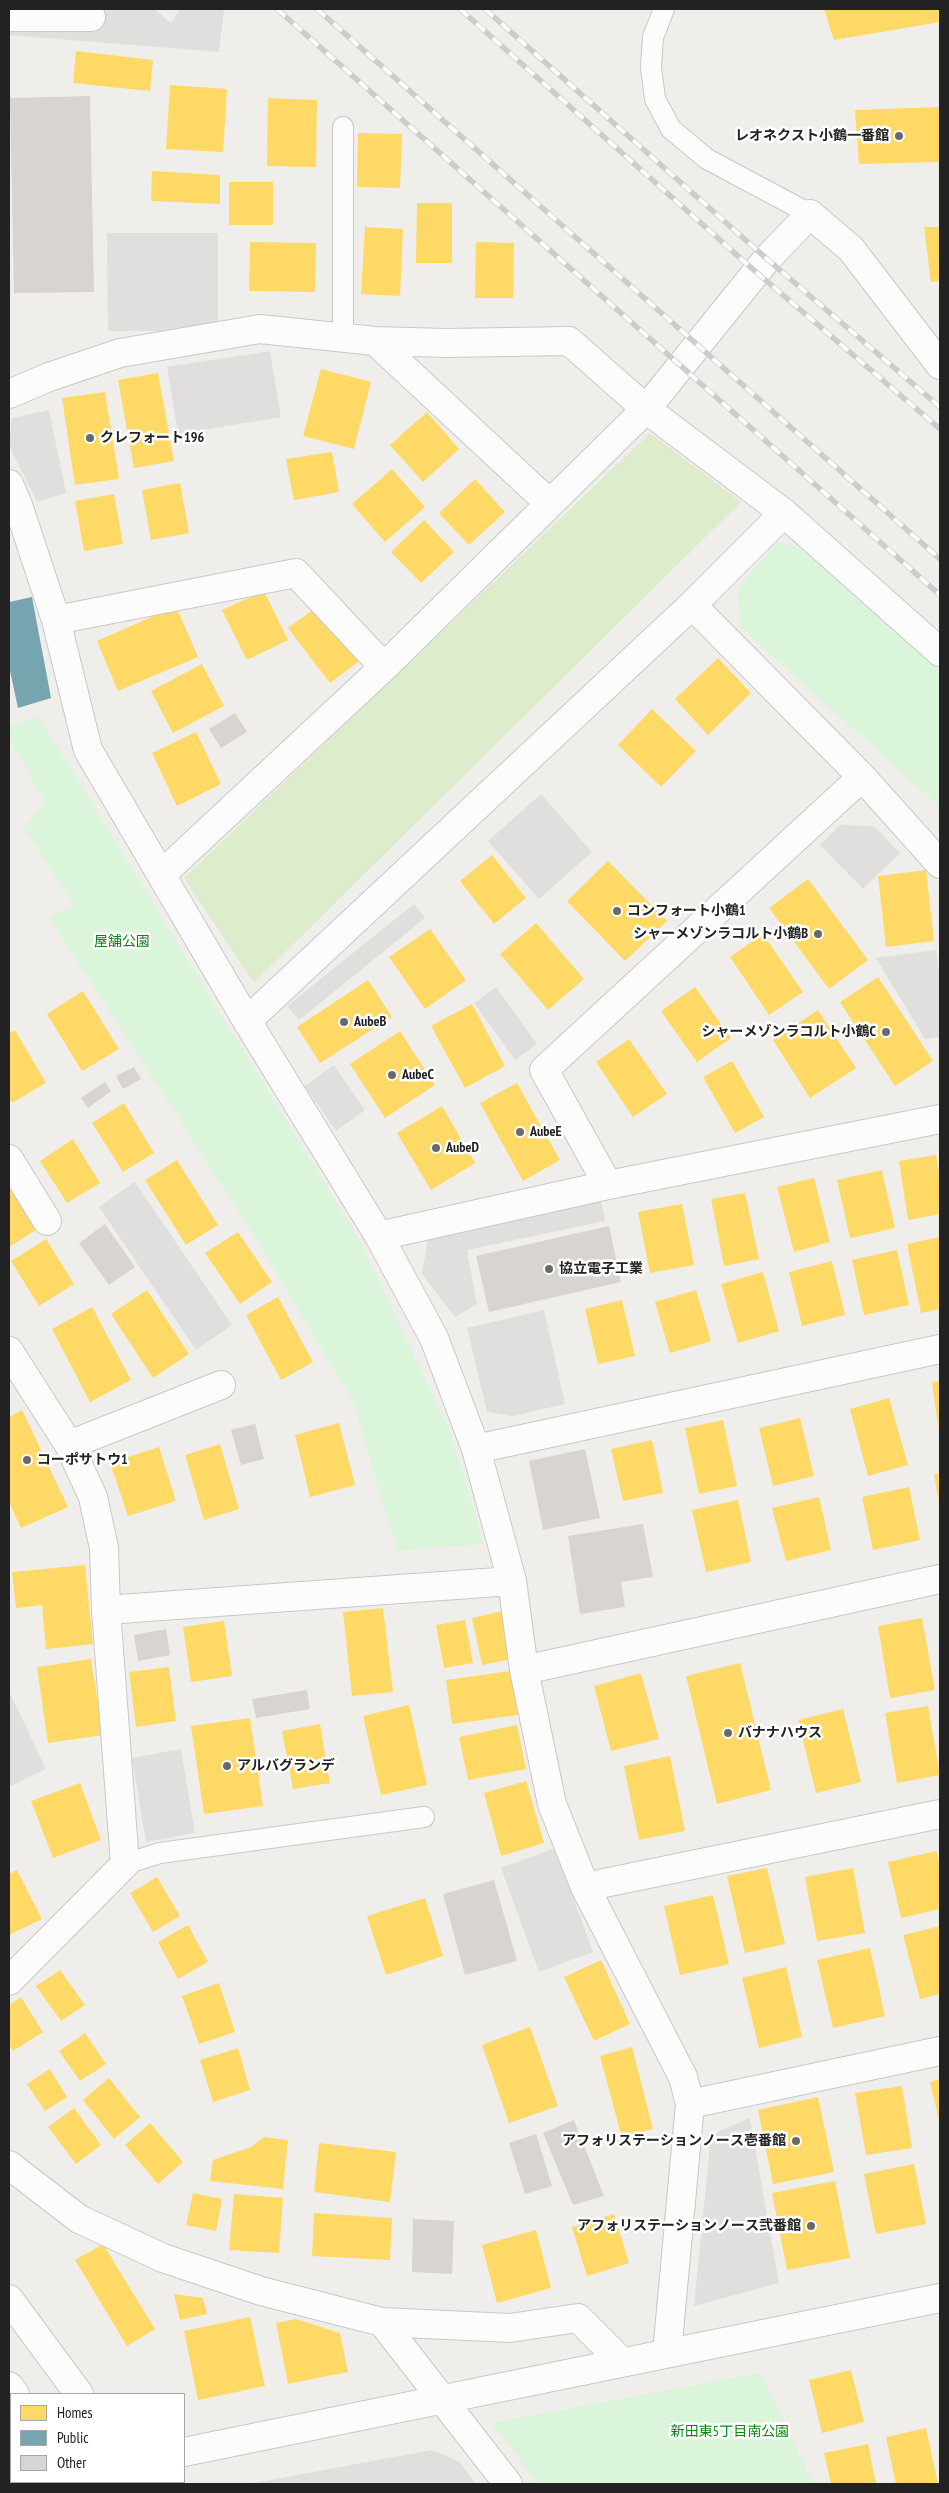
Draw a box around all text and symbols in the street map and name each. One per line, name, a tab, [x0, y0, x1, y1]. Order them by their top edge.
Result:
place label: レオネクスト小鶴一番館	[735, 128, 889, 144]
marker: レオネクスト小鶴一番館	[893, 130, 905, 142]
place label: クレフォート196	[100, 430, 204, 446]
marker: クレフォート196	[84, 432, 96, 444]
place label: コンフォート小鶴1	[627, 903, 746, 919]
marker: コンフォート小鶴1	[611, 905, 623, 917]
place label: シャーメゾンラコルト小鶴B	[633, 926, 808, 942]
marker: シャーメゾンラコルト小鶴B	[812, 928, 824, 940]
park label: 屋舗公園	[94, 934, 150, 950]
place label: AubeB	[354, 1014, 386, 1030]
marker: AubeB	[338, 1016, 350, 1028]
place label: シャーメゾンラコルト小鶴C	[702, 1024, 876, 1040]
marker: シャーメゾンラコルト小鶴C	[880, 1026, 892, 1038]
place label: AubeC	[402, 1067, 434, 1083]
marker: AubeC	[386, 1069, 398, 1081]
place label: AubeE	[530, 1124, 561, 1140]
marker: AubeE	[514, 1126, 526, 1138]
place label: AubeD	[446, 1140, 479, 1156]
marker: AubeD	[430, 1142, 442, 1154]
place label: 協立電子工業	[559, 1261, 643, 1277]
marker: 協立電子工業	[543, 1263, 555, 1275]
place label: コーポサトウ1	[37, 1452, 128, 1468]
marker: コーポサトウ1	[21, 1454, 33, 1466]
place label: バナナハウス	[738, 1725, 822, 1741]
marker: バナナハウス	[722, 1727, 734, 1739]
place label: アルバグランデ	[237, 1758, 335, 1774]
marker: アルバグランデ	[221, 1760, 233, 1772]
place label: アフォリステーションノース壱番館	[562, 2133, 786, 2149]
marker: アフォリステーションノース壱番館	[790, 2135, 802, 2147]
place label: アフォリステーションノース弐番館	[577, 2218, 801, 2234]
marker: アフォリステーションノース弐番館	[805, 2220, 817, 2232]
legend	[10, 2393, 185, 2483]
text: Homes	[57, 2403, 93, 2422]
park label: 新田東5丁目南公園	[671, 2424, 789, 2440]
text: Public	[57, 2428, 88, 2447]
text: Other	[57, 2453, 86, 2472]

